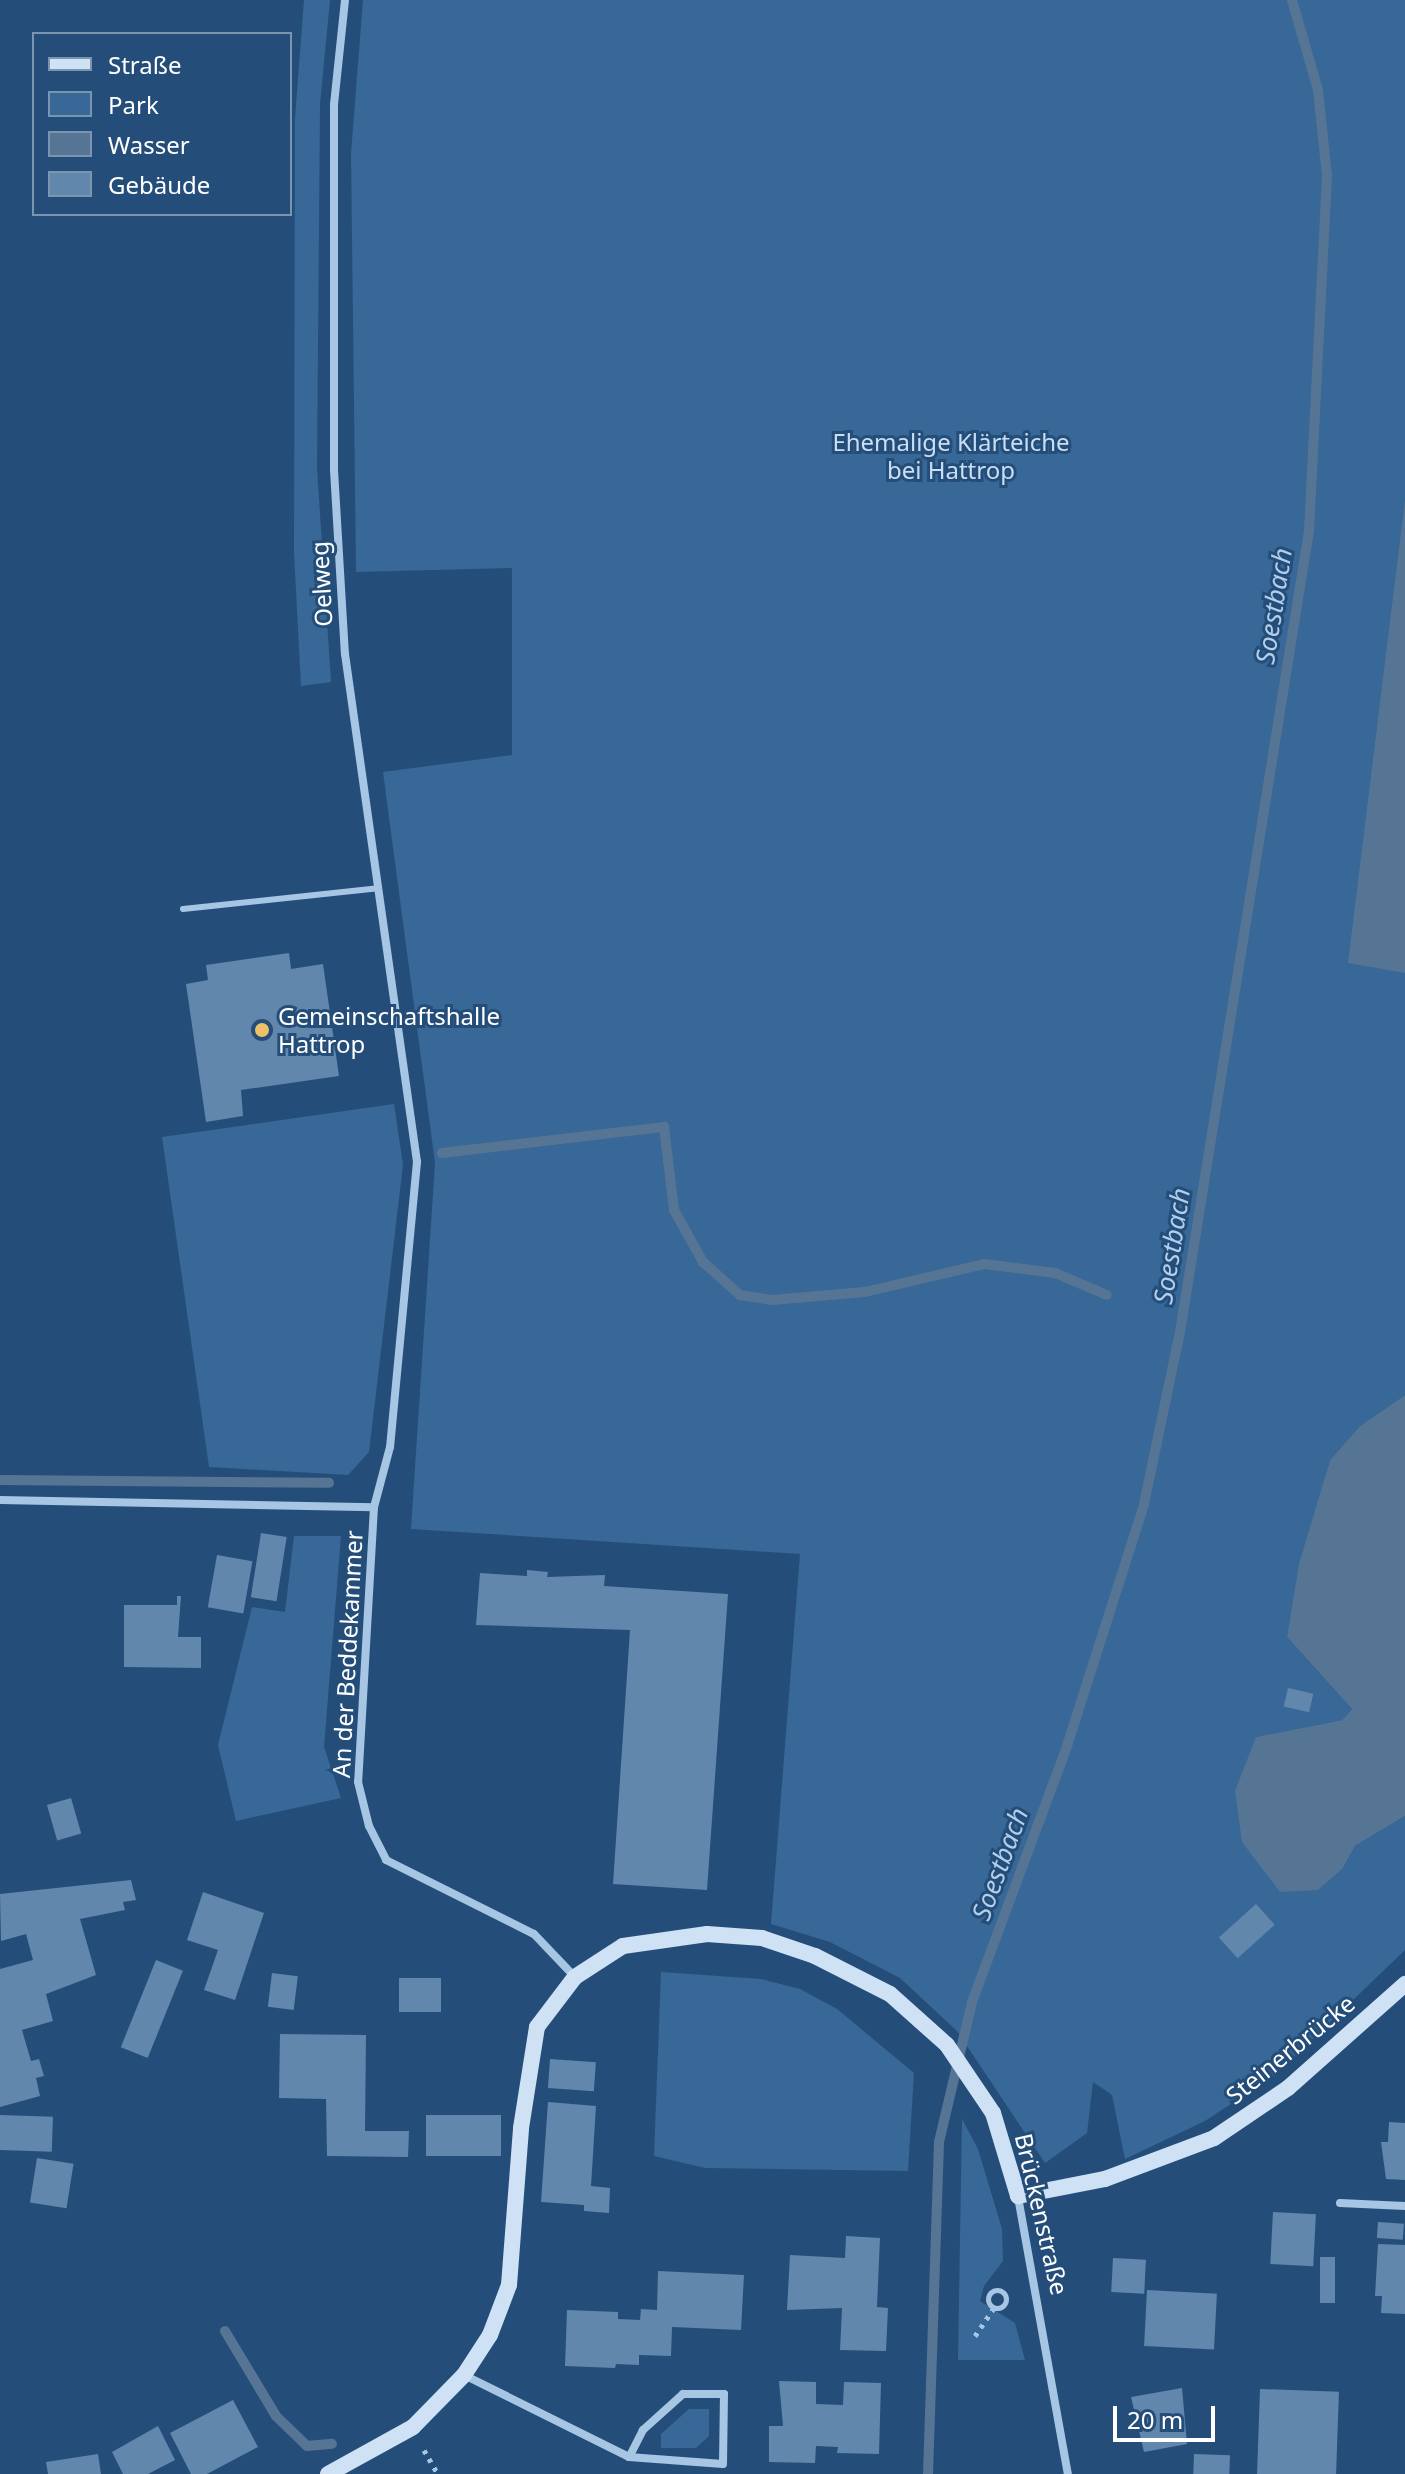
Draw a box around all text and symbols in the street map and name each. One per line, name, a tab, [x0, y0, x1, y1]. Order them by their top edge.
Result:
legend	[32, 32, 292, 216]
text: Straße	[108, 48, 181, 81]
text: Park	[108, 88, 159, 121]
text: Wasser	[108, 128, 190, 161]
text: Gebäude	[108, 168, 210, 201]
park label: Ehemalige Klärteiche bei Hattrop	[832, 428, 1070, 484]
street label: Oelweg	[304, 540, 338, 628]
water label: Soestbach	[1249, 546, 1299, 666]
place label: Gemeinschaftshalle Hattrop	[278, 1002, 500, 1058]
marker: Gemeinschaftshalle Hattrop	[253, 1021, 271, 1039]
water label: Soestbach	[1147, 1186, 1197, 1306]
street label: An der Beddekammer	[326, 1530, 368, 1778]
water label: Soestbach	[965, 1804, 1035, 1924]
street label: Steinerbrücke	[1220, 1988, 1360, 2110]
street label: Brückenstraße	[1009, 2130, 1075, 2298]
scale bar	[1117, 2390, 1219, 2440]
text: 20 m	[1127, 2403, 1183, 2436]

